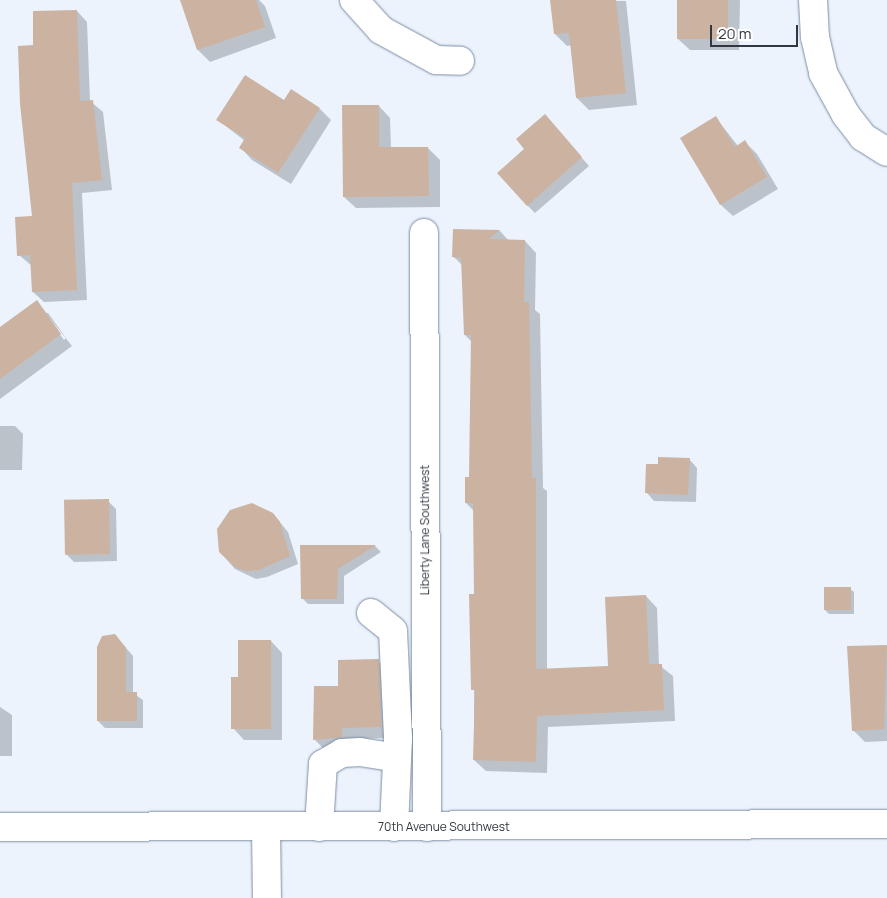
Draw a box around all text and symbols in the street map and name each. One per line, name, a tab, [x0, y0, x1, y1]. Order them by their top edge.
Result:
scale bar	[712, 15, 800, 47]
text: 20 m	[718, 23, 751, 44]
street label: Liberty Lane Southwest	[418, 465, 432, 595]
street label: 70th Avenue Southwest	[378, 820, 510, 834]

